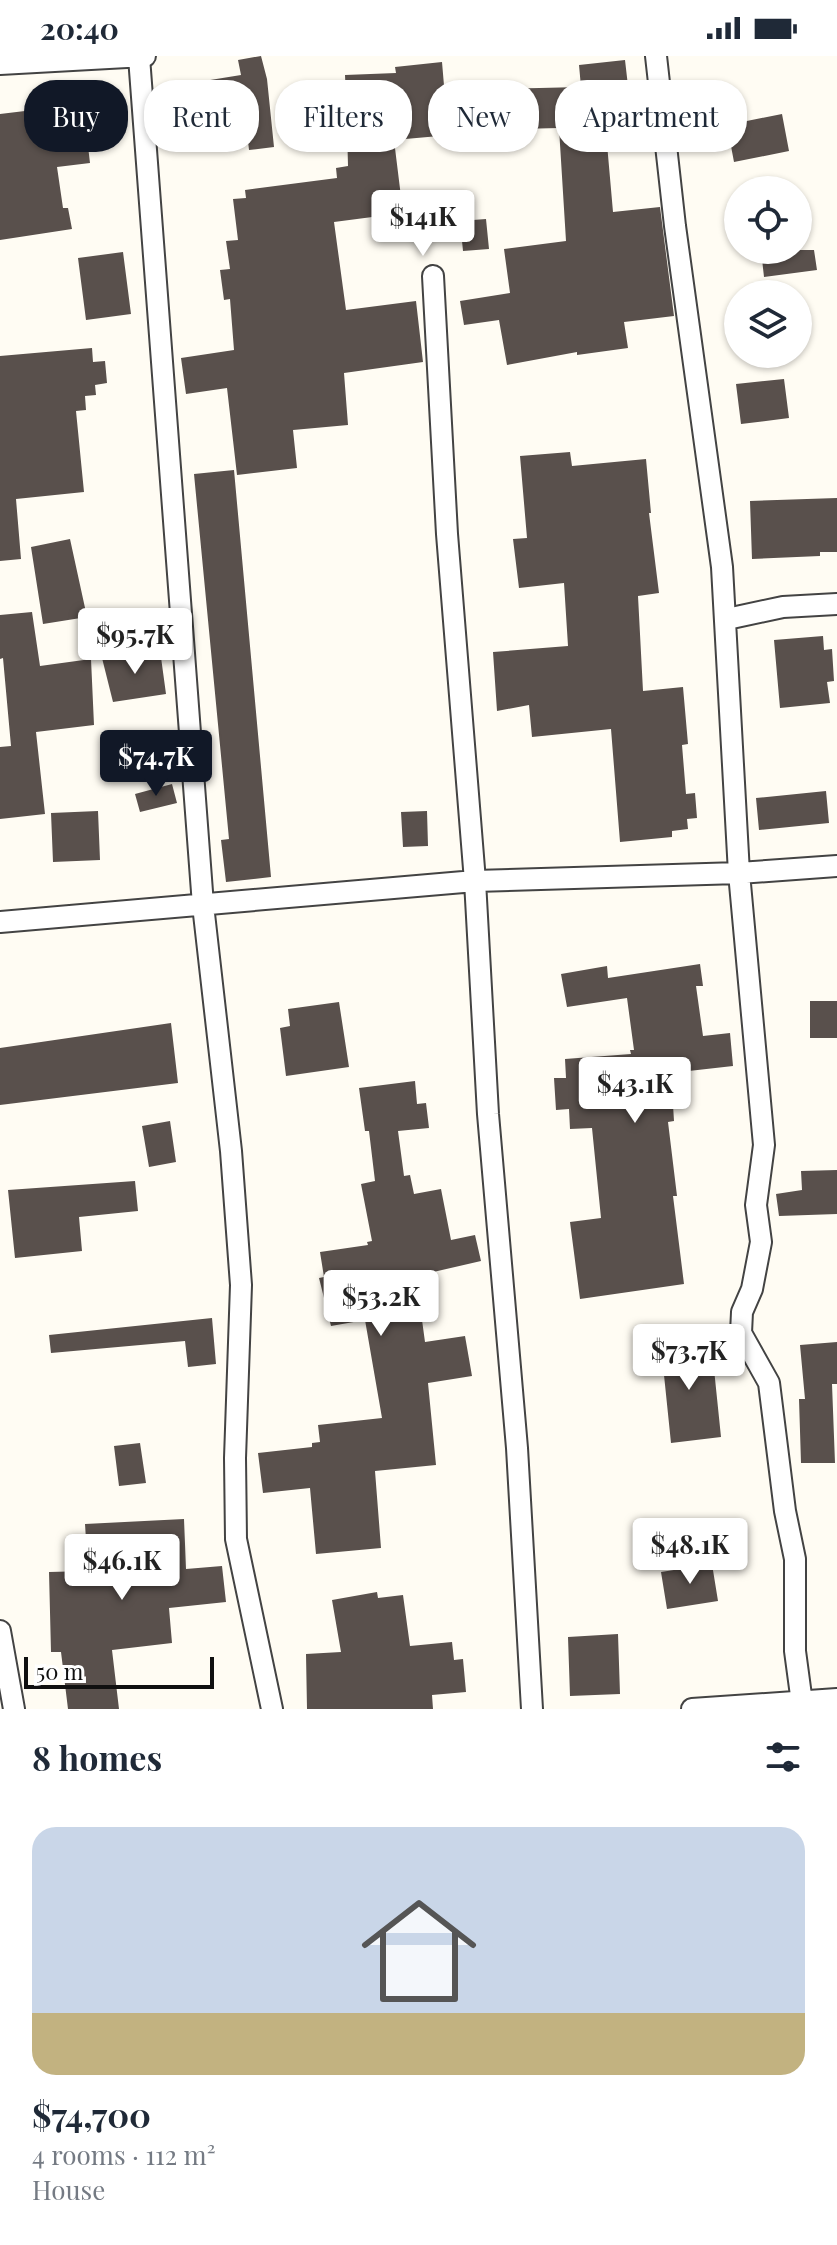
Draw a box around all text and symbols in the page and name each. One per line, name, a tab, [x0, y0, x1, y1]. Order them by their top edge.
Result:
text: 20:40	[40, 8, 119, 48]
chip: Buy	[24, 80, 128, 152]
chip: Rent	[144, 80, 259, 152]
chip: Filters	[275, 80, 412, 152]
chip: New	[428, 80, 539, 152]
chip: Apartment	[555, 80, 747, 152]
map controls	[724, 176, 812, 368]
button: locate	[724, 176, 812, 264]
pin: $141K	[367, 190, 479, 258]
text: $141K	[389, 198, 457, 233]
button: layers	[724, 280, 812, 368]
pin: $95.7K	[70, 608, 200, 676]
text: $95.7K	[96, 616, 174, 651]
pin: $74.7K	[91, 730, 221, 798]
text: $74.7K	[118, 738, 194, 773]
pin: $43.1K	[570, 1057, 700, 1125]
text: $43.1K	[597, 1065, 673, 1100]
pin: $53.2K	[316, 1270, 446, 1338]
text: $53.2K	[342, 1278, 420, 1313]
pin: $73.7K	[624, 1324, 754, 1392]
text: $73.7K	[651, 1332, 727, 1367]
pin: $48.1K	[625, 1518, 755, 1586]
text: $48.1K	[651, 1526, 729, 1561]
pin: $46.1K	[57, 1534, 187, 1602]
text: $46.1K	[83, 1542, 161, 1577]
scale bar	[24, 1653, 214, 1689]
text: 50 m	[36, 1656, 83, 1686]
text: 8 homes	[32, 1734, 162, 1780]
icon: filters	[761, 1735, 805, 1779]
icon: home	[347, 1879, 491, 2023]
text: $74,700	[32, 2091, 151, 2137]
text: 4 rooms · 112 m²	[32, 2137, 215, 2172]
text: House	[32, 2172, 105, 2207]

